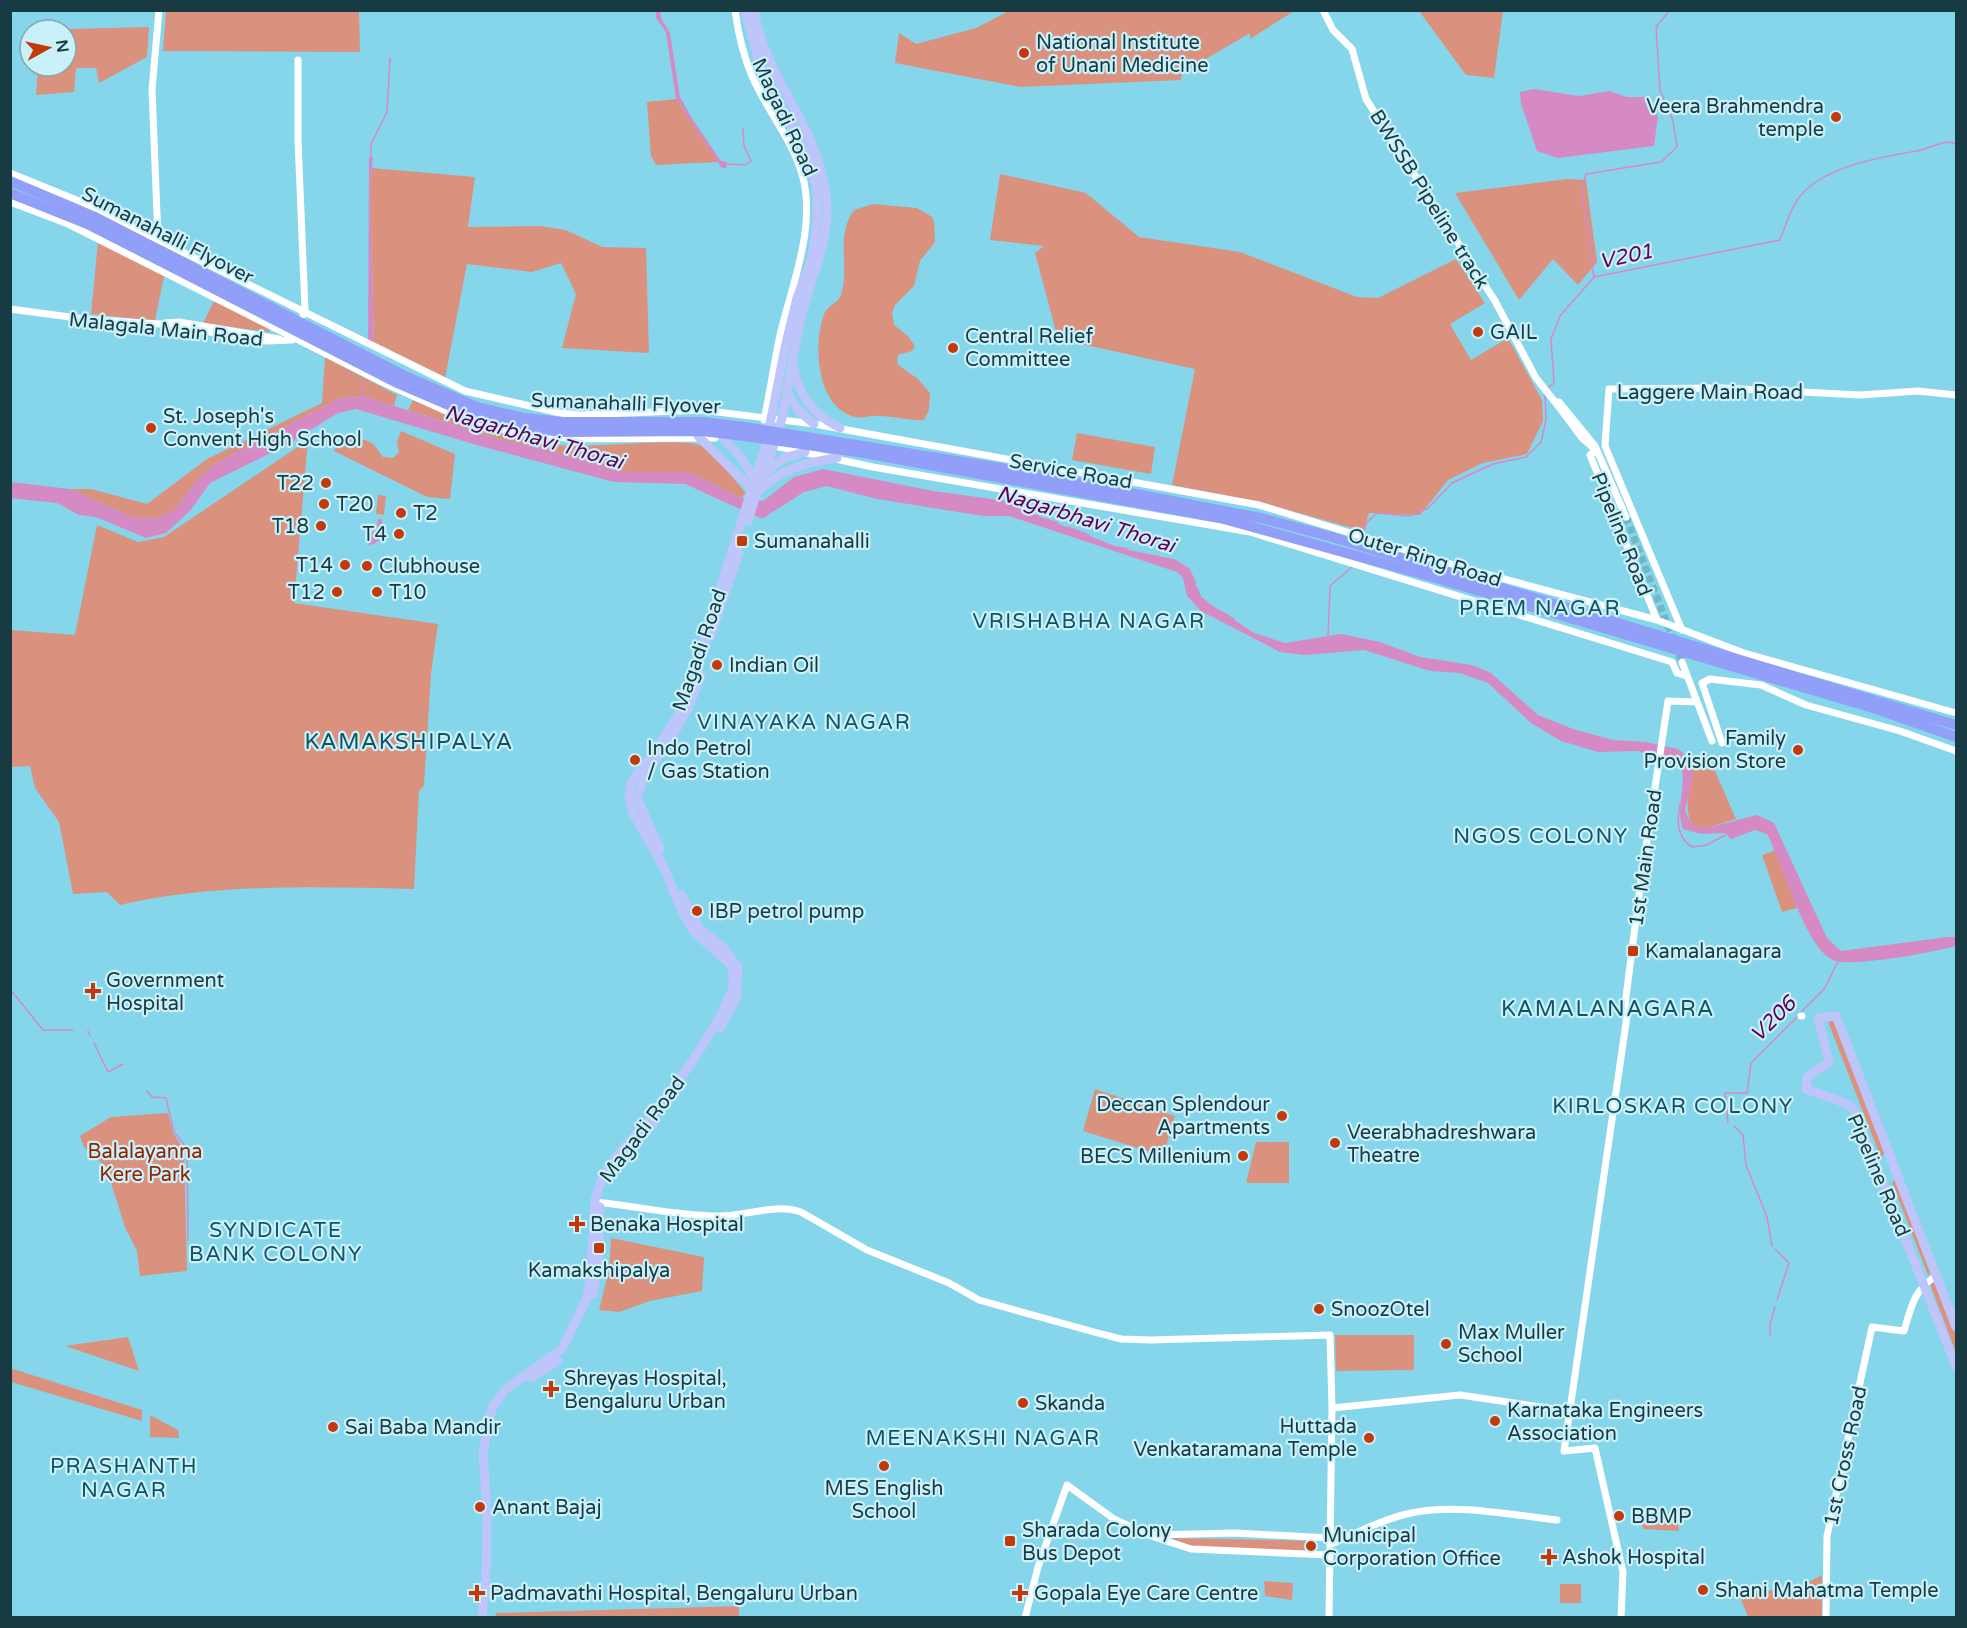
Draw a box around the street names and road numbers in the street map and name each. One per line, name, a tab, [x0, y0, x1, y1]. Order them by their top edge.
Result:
street label: Magadi Road	[746, 55, 822, 180]
street label: BWSSB Pipeline track	[1364, 106, 1494, 294]
street label: Sumanahalli Flyover	[77, 182, 258, 290]
street label: Malagala Main Road	[68, 308, 264, 352]
street label: Laggere Main Road	[1617, 381, 1803, 405]
street label: Sumanahalli Flyover	[531, 389, 722, 419]
street label: Service Road	[1008, 449, 1134, 495]
street label: Pipeline Road	[1585, 469, 1657, 600]
street label: Outer Ring Road	[1345, 523, 1504, 593]
street label: Magadi Road	[668, 586, 732, 715]
street label: 1st Main Road	[1624, 788, 1667, 928]
street label: Magadi Road	[595, 1071, 691, 1188]
street label: Pipeline Road	[1841, 1110, 1915, 1240]
street label: 1st Cross Road	[1819, 1384, 1873, 1529]

